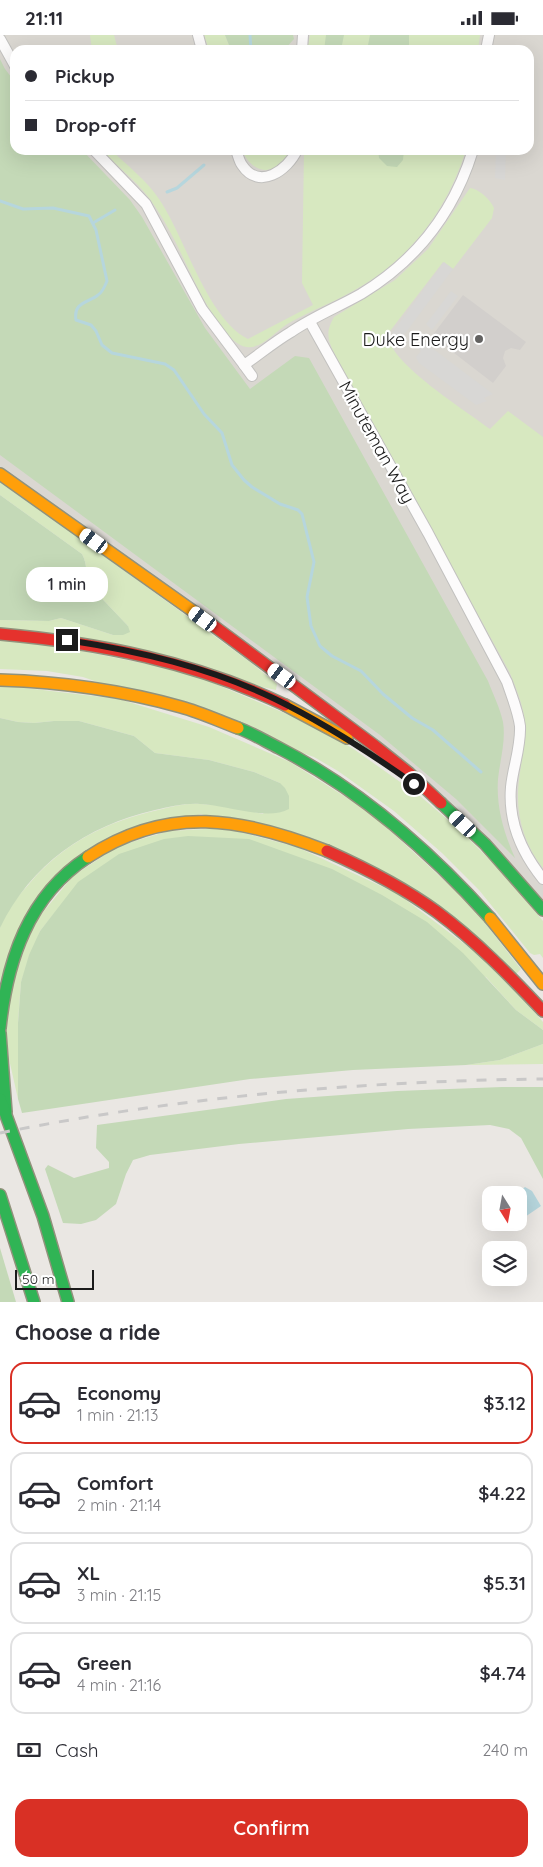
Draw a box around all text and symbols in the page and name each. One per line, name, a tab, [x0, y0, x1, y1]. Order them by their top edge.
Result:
text: 21:11	[25, 6, 63, 30]
text: Pickup	[55, 64, 115, 88]
text: Drop-off	[55, 113, 136, 137]
place label: Duke Energy	[363, 328, 469, 351]
marker: Duke Energy	[473, 333, 485, 345]
street label: Minuteman Way	[334, 377, 420, 507]
car	[77, 526, 110, 556]
callout: 1 min	[26, 567, 108, 603]
text: 1 min	[48, 574, 86, 594]
car	[186, 604, 219, 634]
route end	[56, 629, 78, 651]
car	[265, 661, 298, 691]
route start	[403, 773, 425, 795]
car	[446, 808, 479, 840]
north arrow	[482, 1186, 528, 1231]
map controls	[482, 1186, 527, 1286]
button: layers	[482, 1241, 527, 1286]
scale bar	[15, 1267, 94, 1290]
text: 50 m	[22, 1270, 55, 1288]
text: Choose a ride	[15, 1318, 160, 1346]
icon: car	[17, 1381, 62, 1426]
text: Economy	[77, 1381, 161, 1405]
text: $3.12	[483, 1391, 526, 1415]
text: 1 min · 21:13	[77, 1405, 159, 1425]
icon: car	[17, 1471, 62, 1516]
text: Comfort	[77, 1471, 154, 1495]
text: $4.22	[478, 1481, 526, 1505]
text: 2 min · 21:14	[77, 1495, 161, 1515]
icon: car	[17, 1561, 62, 1606]
text: XL	[77, 1561, 100, 1585]
text: $5.31	[483, 1571, 526, 1595]
text: 3 min · 21:15	[77, 1585, 161, 1605]
icon: car	[17, 1651, 62, 1696]
text: Green	[77, 1651, 132, 1675]
text: $4.74	[480, 1661, 526, 1685]
text: 4 min · 21:16	[77, 1675, 161, 1695]
icon: cash	[15, 1736, 43, 1764]
text: Cash	[55, 1738, 99, 1762]
text: 240 m	[482, 1740, 528, 1760]
button: Confirm	[15, 1799, 528, 1857]

